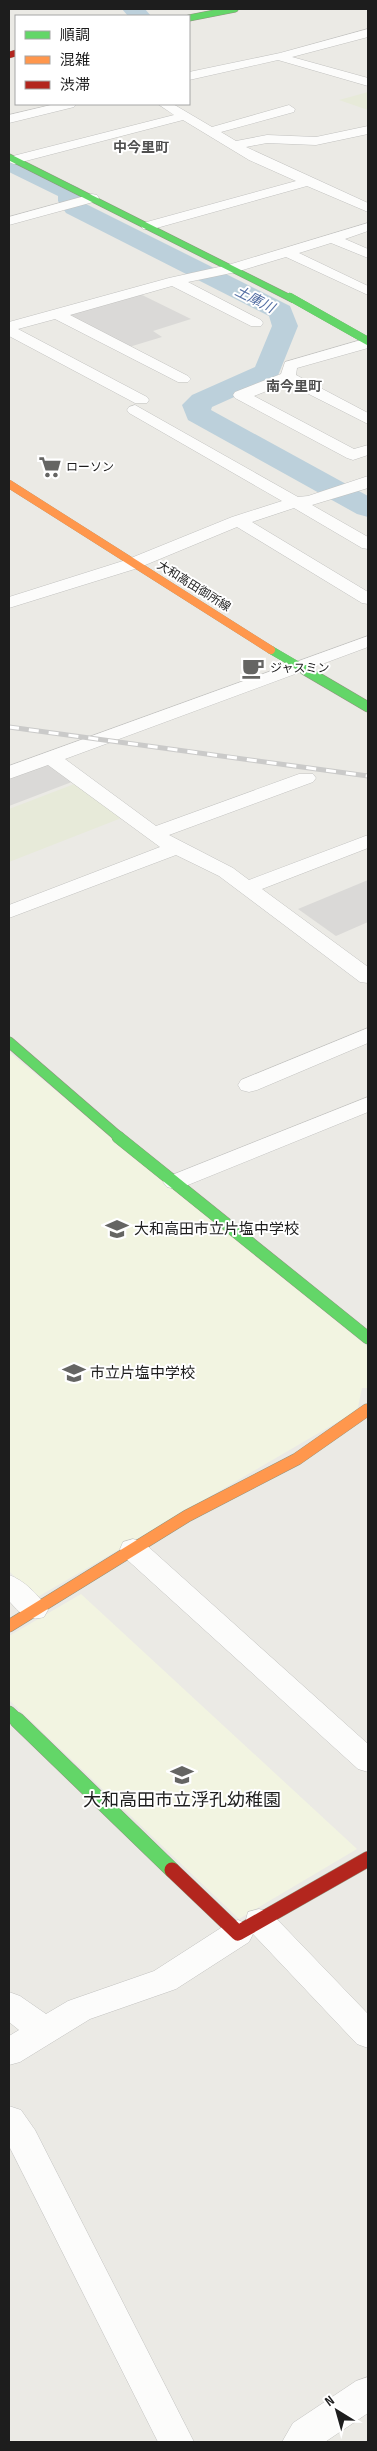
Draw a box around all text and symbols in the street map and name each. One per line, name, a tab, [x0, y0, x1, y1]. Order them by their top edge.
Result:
legend	[15, 15, 190, 105]
text: 順調	[60, 26, 90, 45]
text: 混雑	[60, 51, 90, 70]
text: 渋滞	[60, 76, 90, 95]
district label: 中今里町	[113, 139, 169, 156]
water label: 土庫川	[232, 282, 279, 317]
district label: 南今里町	[266, 378, 322, 395]
supermarket icon: ローソン	[37, 454, 63, 480]
place label: ローソン	[66, 460, 114, 475]
street label: 大和高田御所線	[154, 558, 233, 615]
cafe icon: ジャスミン	[240, 655, 266, 681]
place label: ジャスミン	[270, 661, 329, 676]
school or university icon: 大和高田市立片塩中学校	[104, 1216, 130, 1242]
place label: 大和高田市立片塩中学校	[134, 1220, 299, 1239]
school or university icon: 市立片塩中学校	[61, 1360, 87, 1386]
place label: 市立片塩中学校	[90, 1364, 195, 1383]
school or university icon: 大和高田市立浮孔幼稚園	[169, 1762, 195, 1788]
place label: 大和高田市立浮孔幼稚園	[83, 1790, 281, 1811]
north arrow	[312, 2386, 362, 2436]
text: N	[321, 2392, 338, 2410]

